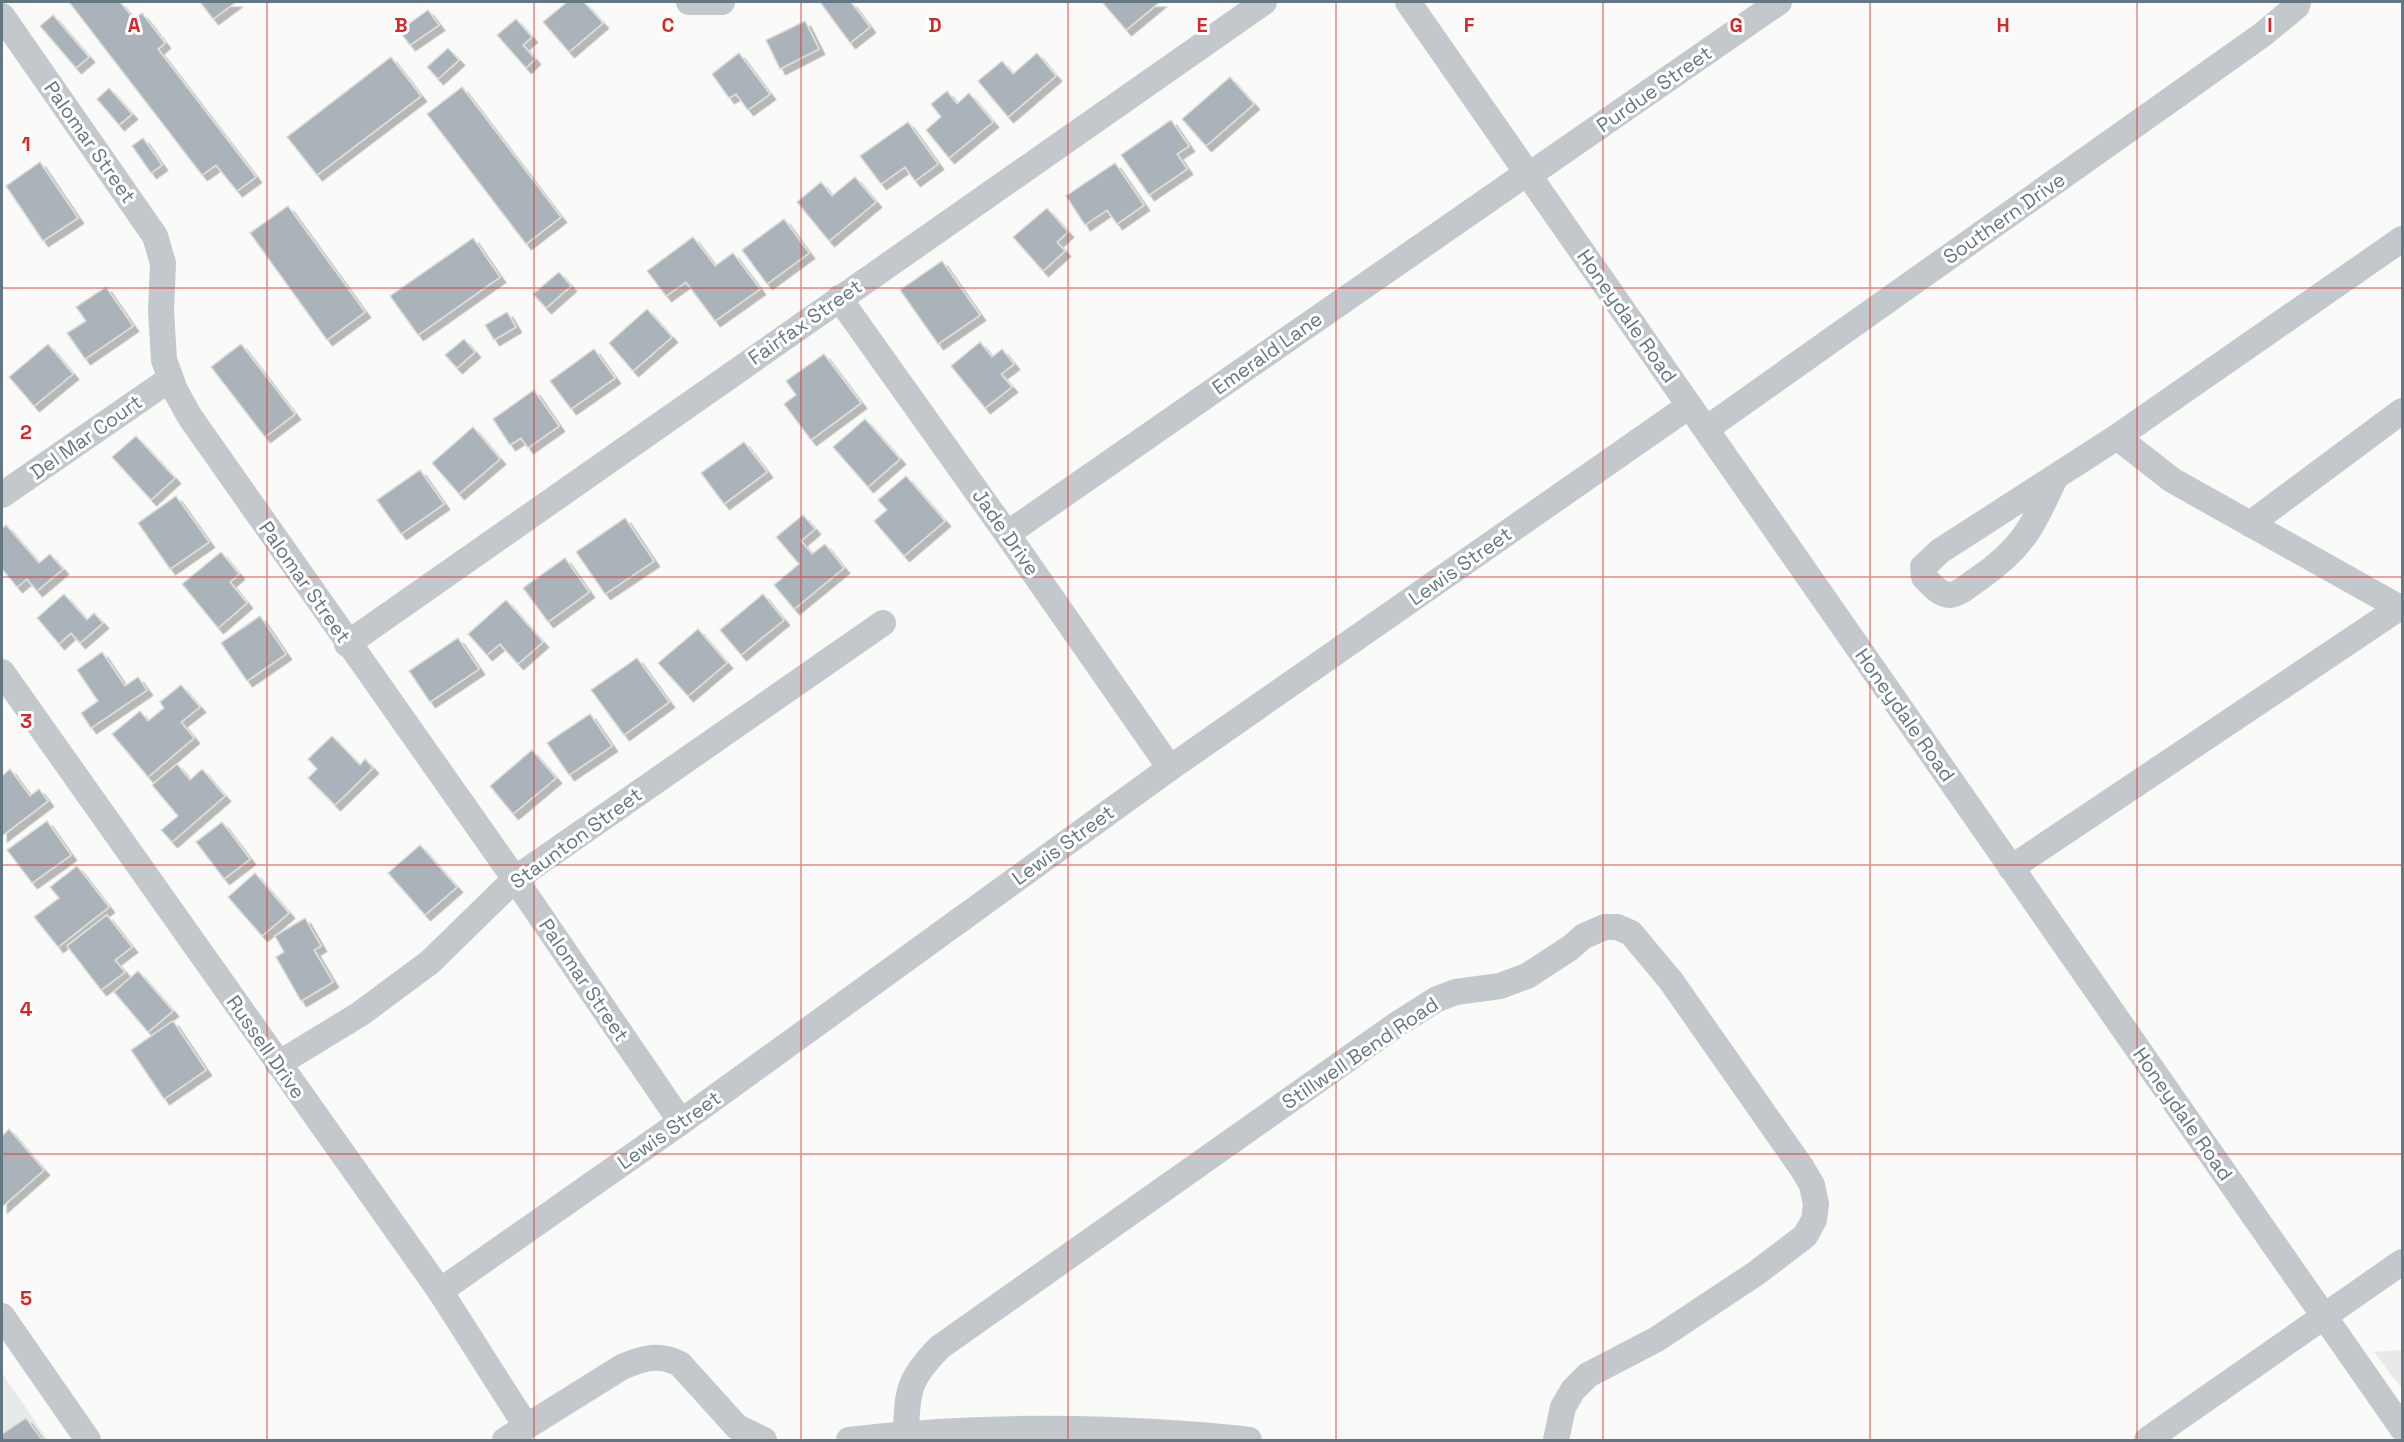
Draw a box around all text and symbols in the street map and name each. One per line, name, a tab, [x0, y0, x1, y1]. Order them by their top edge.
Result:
text: A	[128, 12, 141, 38]
text: B	[394, 12, 408, 38]
text: C	[662, 12, 675, 38]
text: D	[928, 12, 942, 38]
text: E	[1196, 12, 1208, 38]
text: F	[1464, 12, 1475, 38]
text: G	[1729, 12, 1743, 38]
text: H	[1996, 12, 2010, 38]
text: I	[2267, 12, 2273, 38]
street label: Purdue Street	[1591, 40, 1717, 138]
street label: Palomar Street	[38, 76, 142, 208]
text: 1	[21, 131, 31, 157]
street label: Southern Drive	[1938, 166, 2070, 270]
street label: Honeydale Road	[1571, 244, 1683, 388]
street label: Fairfax Street	[743, 273, 867, 371]
street label: Emerald Lane	[1207, 306, 1327, 400]
street label: Del Mar Court	[25, 389, 147, 485]
text: 2	[20, 419, 32, 445]
street label: Jade Drive	[967, 483, 1045, 581]
street label: Palomar Street	[253, 516, 357, 648]
street label: Lewis Street	[1403, 521, 1517, 611]
street label: Honeydale Road	[1849, 643, 1961, 787]
text: 3	[20, 708, 32, 734]
street label: Staunton Street	[505, 781, 647, 895]
street label: Lewis Street	[1007, 799, 1119, 891]
street label: Palomar Street	[533, 913, 635, 1047]
street label: Russell Drive	[221, 990, 311, 1104]
street label: Stillwell Bend Road	[1277, 991, 1443, 1115]
text: 4	[20, 996, 33, 1022]
street label: Honeydale Road	[2127, 1042, 2239, 1186]
street label: Lewis Street	[612, 1085, 726, 1175]
text: 5	[20, 1285, 32, 1311]

